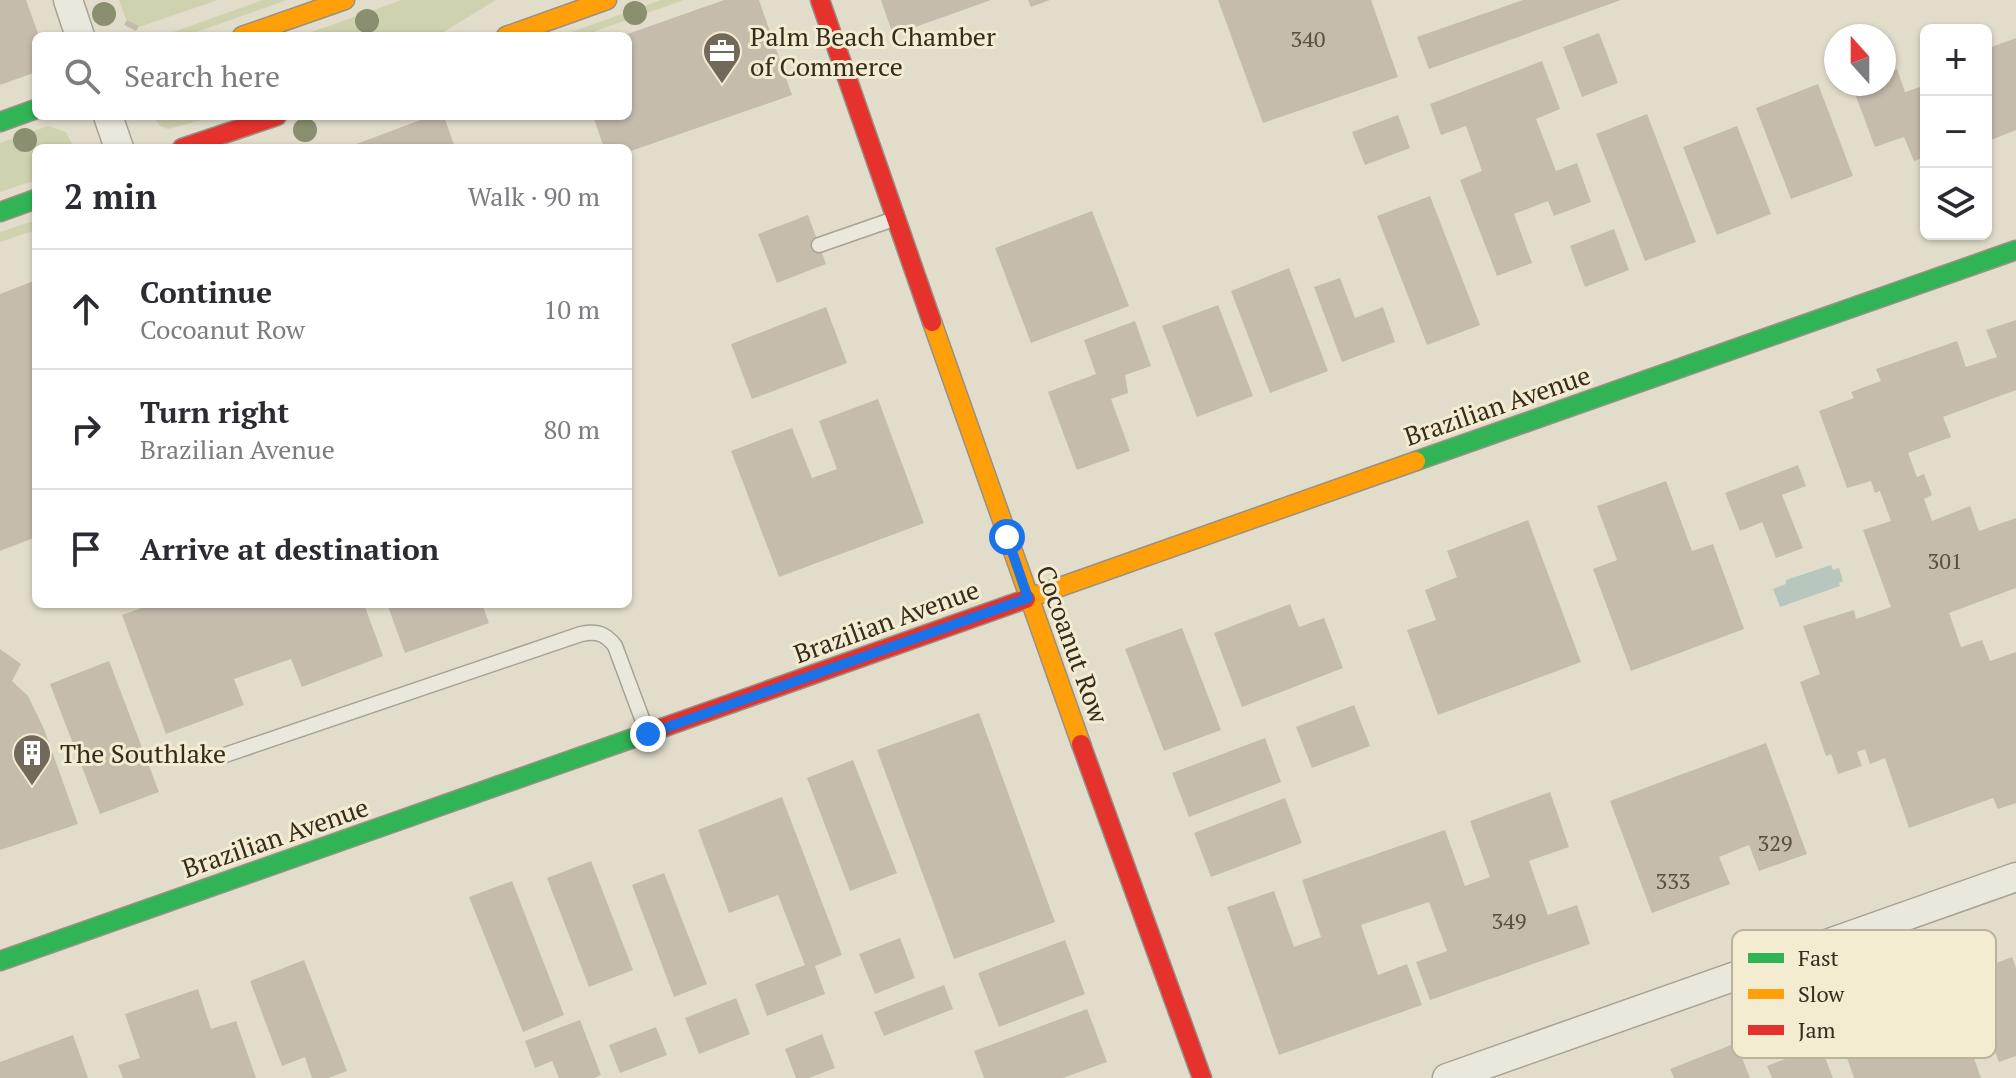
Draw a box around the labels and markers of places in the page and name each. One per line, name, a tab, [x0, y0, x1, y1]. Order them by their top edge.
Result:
place label: Palm Beach Chamber of Commerce	[750, 19, 996, 83]
office icon: Palm Beach Chamber of Commerce	[701, 30, 743, 85]
building icon: The Southlake	[11, 732, 53, 787]
place label: The Southlake	[60, 736, 226, 770]

